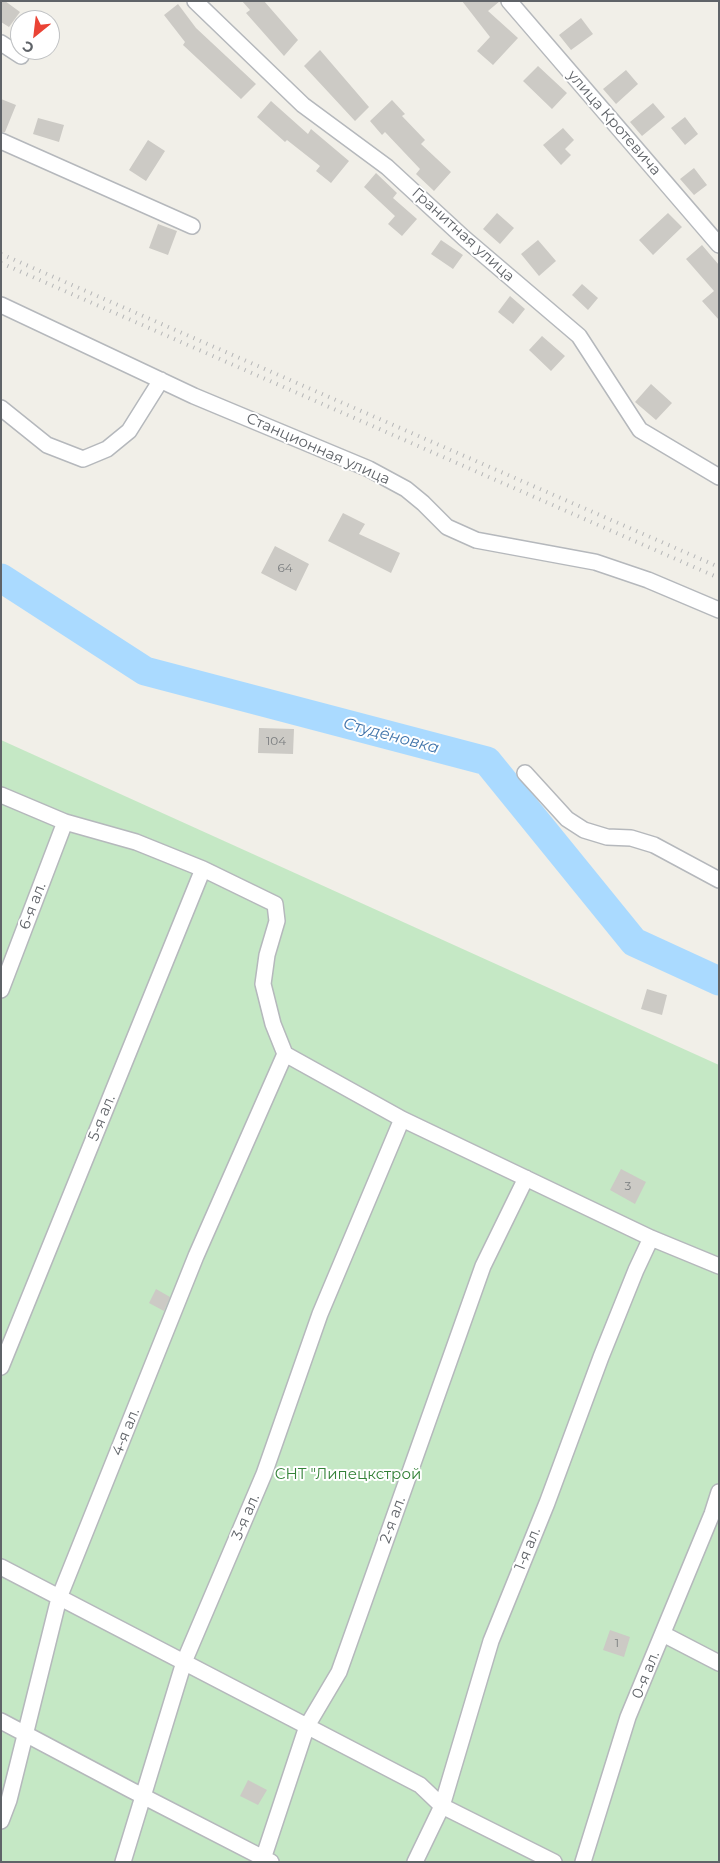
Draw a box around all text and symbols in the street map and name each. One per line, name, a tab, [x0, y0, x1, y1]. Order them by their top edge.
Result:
north arrow	[10, 10, 60, 60]
text: С	[19, 37, 37, 58]
street label: улица Кротевича	[563, 67, 665, 179]
street label: Гранитная улица	[408, 184, 518, 286]
street label: Станционная улица	[243, 409, 393, 489]
house number: 64	[277, 561, 293, 575]
water label: Студёновка	[341, 714, 441, 758]
house number: 104	[266, 734, 286, 748]
street label: 6-я ал.	[16, 880, 50, 932]
street label: 5-я ал.	[85, 1092, 119, 1144]
house number: 3	[625, 1179, 631, 1193]
street label: 4-я ал.	[108, 1406, 144, 1458]
park label: СНТ "Липецкстрой	[275, 1466, 421, 1484]
street label: 3-я ал.	[228, 1491, 264, 1543]
street label: 2-я ал.	[376, 1494, 410, 1546]
street label: 1-я ал.	[511, 1525, 545, 1573]
house number: 1	[615, 1636, 619, 1650]
street label: 0-я ал.	[628, 1649, 664, 1701]

